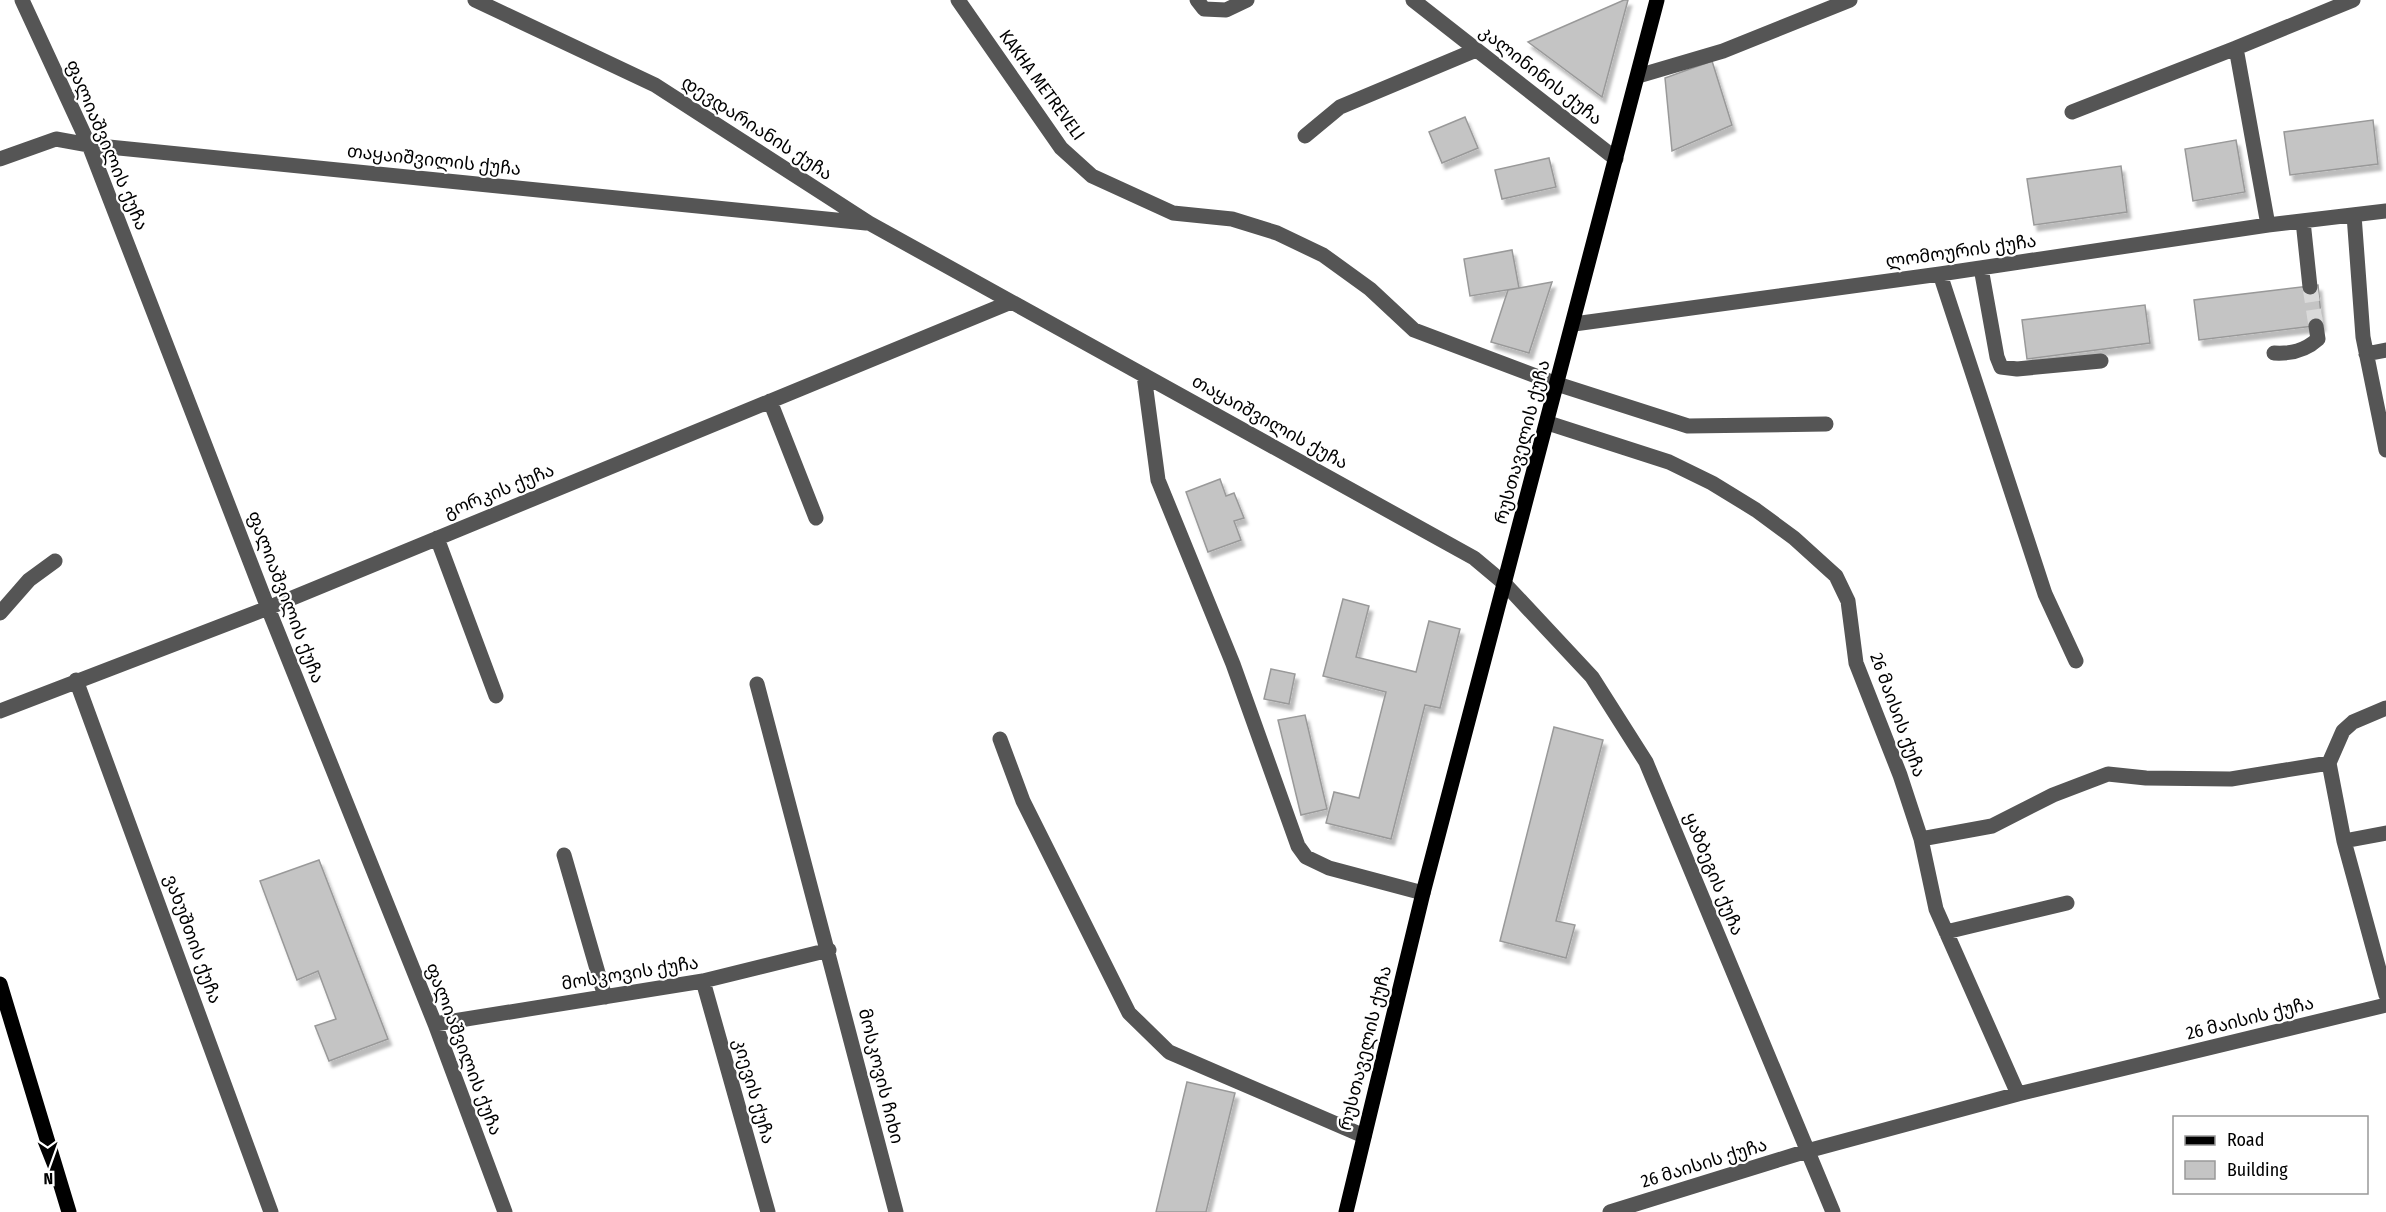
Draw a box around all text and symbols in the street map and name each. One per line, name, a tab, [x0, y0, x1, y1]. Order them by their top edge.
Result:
street label: კალინინის ქუჩა	[1475, 20, 1607, 130]
street label: KAKHA METREVELI	[995, 25, 1089, 145]
street label: ფალიაშვილის ქუჩა	[61, 56, 153, 234]
street label: დევდარიანის ქუჩა	[677, 71, 837, 185]
street label: თაყაიშვილის ქუჩა	[346, 140, 522, 180]
street label: ლომოურის ქუჩა	[1884, 230, 2038, 272]
street label: რუსთაველის ქუჩა	[1489, 357, 1555, 527]
street label: თაყაიშვილის ქუჩა	[1188, 370, 1352, 474]
street label: გორკის ქუჩა	[441, 459, 557, 523]
street label: ფალიაშვილის ქუჩა	[243, 508, 329, 686]
street label: 26 მაისის ქუჩა	[1865, 650, 1931, 780]
street label: ყაზბეგის ქუჩა	[1679, 809, 1749, 939]
street label: ვახუშთის ქუჩა	[159, 871, 227, 1007]
street label: მოსკოვის ქუჩა	[560, 951, 700, 995]
street label: ფალიაშვილის ქუჩა	[421, 960, 507, 1138]
street label: რუსთაველის ქუჩა	[1334, 963, 1396, 1133]
street label: 26 მაისის ქუჩა	[2184, 992, 2316, 1044]
street label: მოსკოვის ჩიხი	[854, 1006, 908, 1146]
street label: კიევის ქუჩა	[728, 1036, 780, 1146]
legend	[2173, 1116, 2368, 1194]
text: Road	[2227, 1129, 2264, 1151]
street label: 26 მაისის ქუჩა	[1638, 1133, 1770, 1193]
north arrow	[18, 1134, 78, 1194]
text: Building	[2227, 1159, 2288, 1181]
text: N	[43, 1169, 53, 1188]

